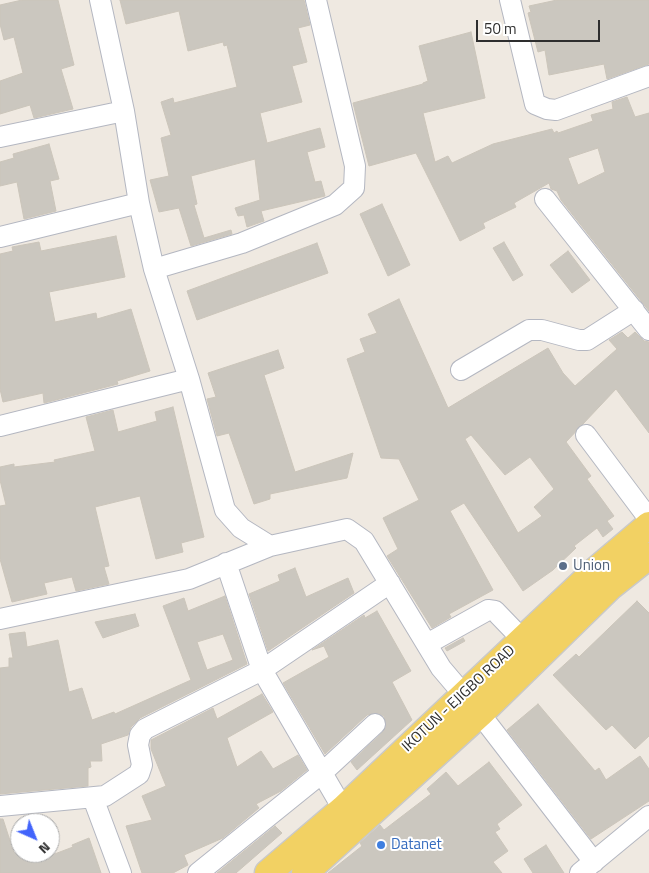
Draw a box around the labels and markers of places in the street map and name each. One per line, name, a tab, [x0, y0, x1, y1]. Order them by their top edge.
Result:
place label: Union	[573, 557, 610, 575]
marker: Union	[557, 560, 569, 572]
place label: Datanet	[391, 836, 442, 854]
marker: Datanet	[375, 839, 387, 851]

